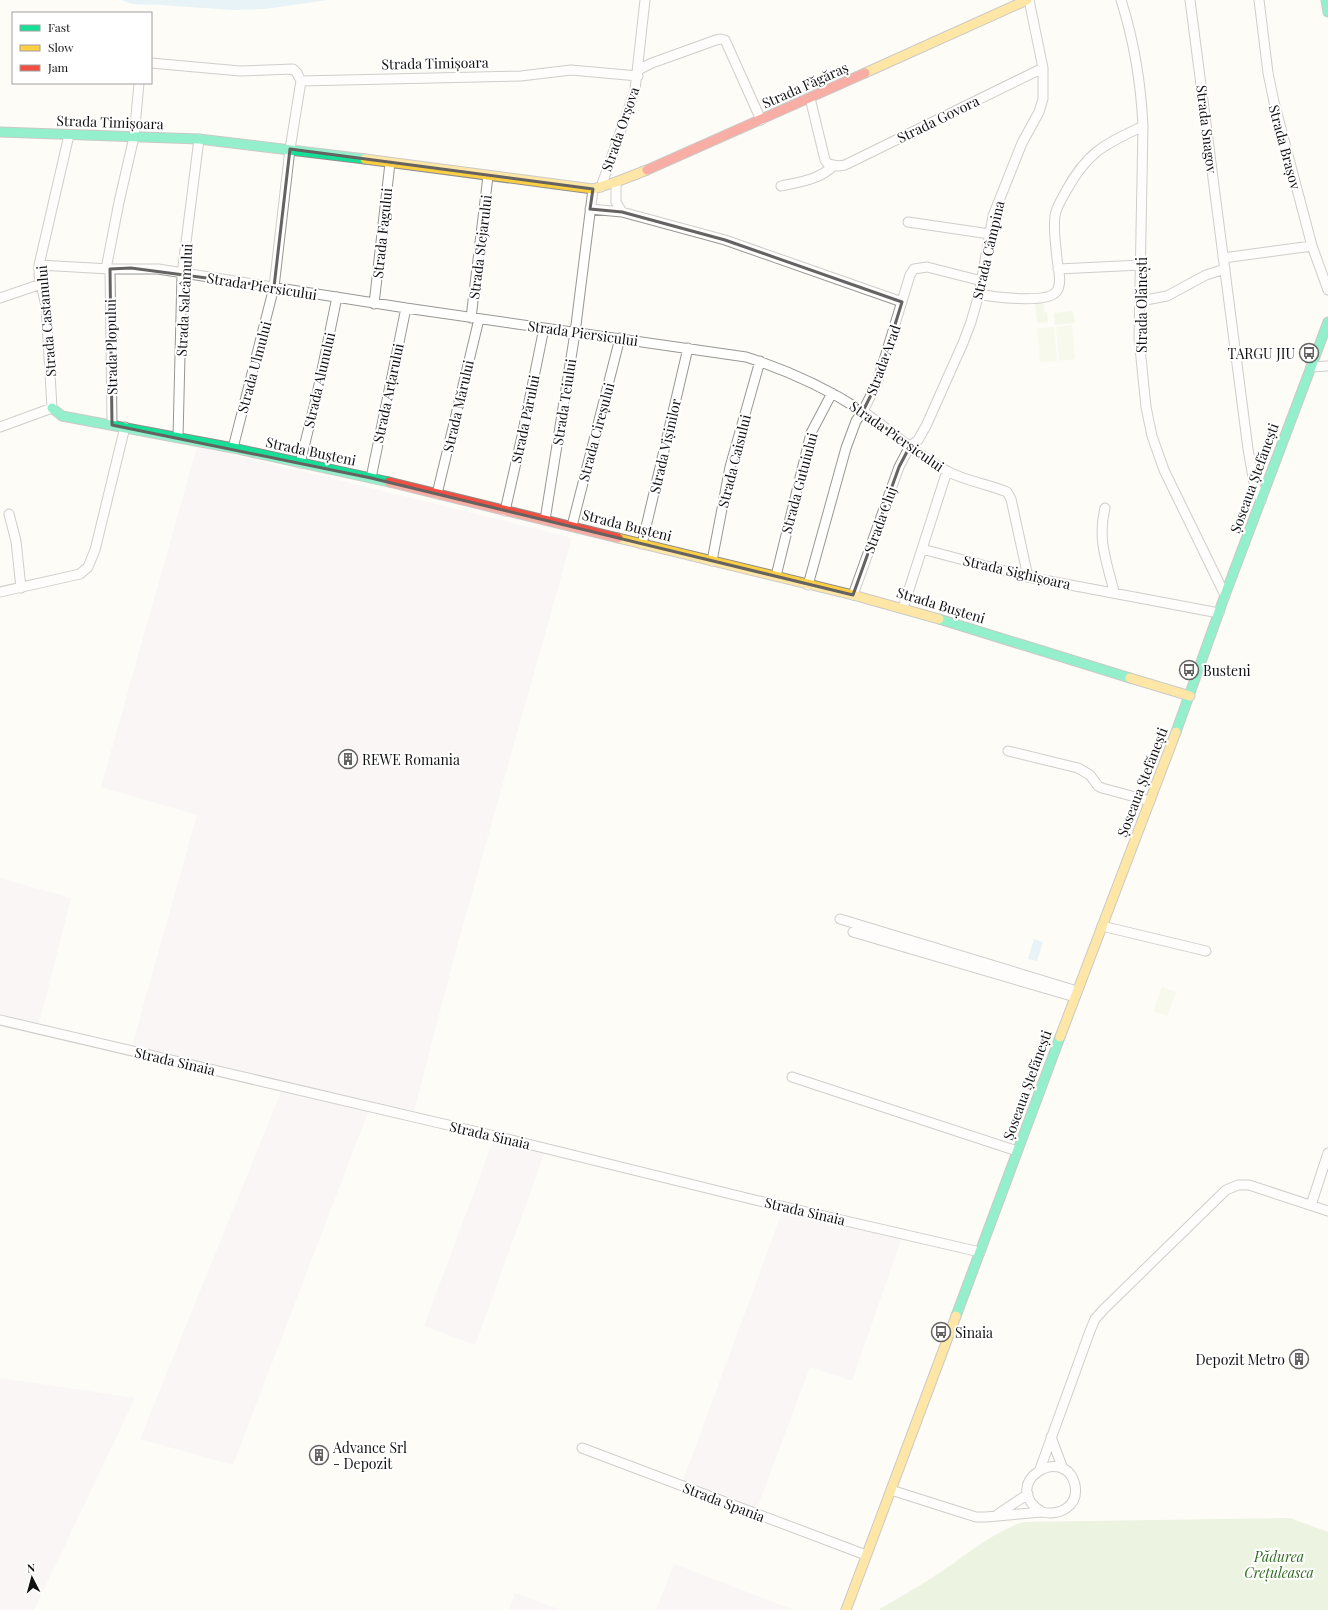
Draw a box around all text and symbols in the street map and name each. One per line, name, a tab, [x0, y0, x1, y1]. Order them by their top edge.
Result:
legend	[12, 12, 152, 84]
text: Fast	[48, 19, 71, 35]
text: Slow	[48, 39, 74, 55]
street label: Strada Timișoara	[381, 53, 489, 73]
street label: Strada Făgăraș	[759, 57, 851, 113]
text: Jam	[47, 59, 69, 75]
street label: Strada Orșova	[597, 84, 643, 174]
street label: Strada Snagov	[1192, 84, 1222, 174]
street label: Strada Govora	[894, 91, 982, 147]
street label: Strada Brașov	[1265, 103, 1305, 191]
street label: Strada Timișoara	[56, 111, 164, 133]
street label: Strada Fagului	[368, 187, 396, 279]
street label: Strada Stejarului	[464, 194, 496, 300]
street label: Strada Câmpina	[967, 199, 1009, 301]
street label: Strada Salcâmului	[172, 243, 196, 357]
street label: Strada Olănești	[1132, 257, 1151, 353]
street label: Strada Castanului	[32, 265, 60, 377]
street label: Strada Piersicului	[206, 268, 318, 304]
street label: Strada Plopului	[101, 299, 121, 395]
street label: Strada Piersicului	[527, 316, 639, 350]
street label: Strada Ulmului	[233, 319, 275, 415]
street label: Strada Arad	[861, 322, 905, 398]
street label: Strada Alunului	[299, 330, 339, 430]
street label: Strada Arțarului	[368, 342, 408, 444]
bus stop icon: TARGU JIU	[1298, 342, 1320, 364]
place label: TARGU JIU	[1228, 344, 1295, 363]
street label: Strada Teiului	[548, 357, 580, 447]
street label: Strada Mărului	[438, 358, 478, 454]
street label: Strada Părului	[506, 373, 544, 465]
street label: Strada Cireșului	[574, 380, 618, 484]
street label: Strada Vișinilor	[645, 396, 685, 495]
street label: Strada Piersicului	[846, 396, 948, 476]
street label: Strada Caisului	[713, 412, 755, 510]
street label: Șoseaua Ștefănești	[1225, 420, 1283, 536]
street label: Strada Gutuiului	[776, 430, 822, 536]
street label: Strada Bușteni	[264, 432, 358, 470]
street label: Strada Cluj	[859, 484, 901, 556]
street label: Strada Bușteni	[580, 505, 674, 545]
street label: Strada Sighișoara	[961, 550, 1073, 594]
street label: Strada Bușteni	[894, 583, 988, 627]
bus stop icon: Busteni	[1178, 659, 1200, 681]
place label: Busteni	[1203, 661, 1251, 680]
street label: Șoseaua Ștefănești	[1112, 724, 1172, 840]
building icon: REWE Romania	[337, 748, 359, 770]
place label: REWE Romania	[362, 750, 460, 769]
street label: Șoseaua Ștefănești	[998, 1027, 1056, 1143]
street label: Strada Sinaia	[133, 1042, 217, 1080]
street label: Strada Sinaia	[448, 1116, 532, 1154]
street label: Strada Sinaia	[763, 1192, 847, 1230]
bus stop icon: Sinaia	[930, 1321, 952, 1343]
place label: Sinaia	[955, 1323, 993, 1342]
building icon: Depozit Metro	[1288, 1348, 1310, 1370]
place label: Depozit Metro	[1195, 1350, 1285, 1369]
place label: Advance Srl - Depozit	[332, 1438, 407, 1473]
building icon: Advance Srl - Depozit	[308, 1444, 330, 1466]
street label: Strada Spania	[680, 1478, 768, 1526]
park label: Pădurea Crețuleasca	[1244, 1547, 1314, 1582]
north arrow	[12, 1558, 52, 1598]
text: N	[26, 1560, 36, 1575]

